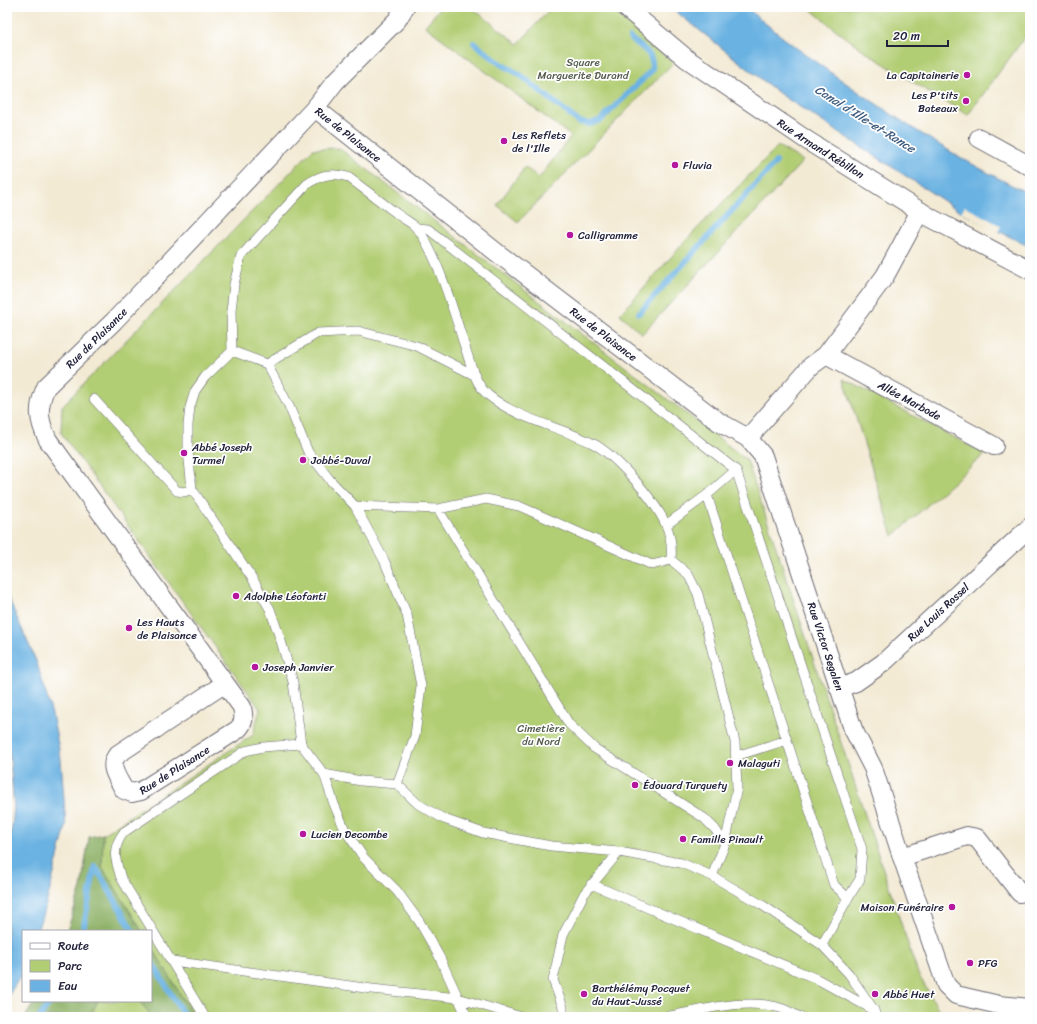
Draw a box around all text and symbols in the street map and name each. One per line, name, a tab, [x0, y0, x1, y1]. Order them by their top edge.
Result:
scale bar	[887, 22, 948, 48]
text: 20 m	[893, 25, 920, 47]
park label: Square Marguerite Durand	[538, 53, 630, 85]
place label: La Capitainerie	[886, 66, 959, 85]
marker: La Capitainerie	[962, 70, 972, 80]
water label: Canal d'Ille-et-Rance	[810, 79, 921, 160]
place label: Les P'tits Bateaux	[911, 86, 959, 118]
marker: Les P'tits Bateaux	[961, 96, 971, 106]
street label: Rue de Plaisance	[311, 102, 386, 168]
street label: Rue Armand Rébillon	[773, 114, 868, 184]
place label: Les Reflets de l'Ille	[512, 126, 567, 158]
marker: Les Reflets de l'Ille	[499, 136, 509, 146]
place label: Fluvia	[683, 156, 712, 175]
marker: Fluvia	[670, 160, 680, 170]
place label: Calligramme	[578, 226, 638, 245]
marker: Calligramme	[565, 230, 575, 240]
street label: Rue de Plaisance	[566, 302, 642, 367]
street label: Rue de Plaisance	[61, 303, 132, 373]
street label: Allée Marbode	[873, 375, 945, 426]
place label: Abbé Joseph Turmel	[191, 438, 252, 470]
marker: Abbé Joseph Turmel	[179, 448, 189, 458]
place label: Jobbé-Duval	[310, 451, 372, 470]
marker: Jobbé-Duval	[298, 455, 308, 465]
street label: Rue Louis Rossel	[903, 578, 974, 646]
place label: Adolphe Léofanti	[243, 587, 327, 606]
marker: Adolphe Léofanti	[231, 591, 241, 601]
street label: Rue Victor Segalen	[802, 600, 849, 694]
place label: Les Hauts de Plaisance	[137, 613, 197, 645]
marker: Les Hauts de Plaisance	[124, 623, 134, 633]
place label: Joseph Janvier	[262, 658, 334, 677]
marker: Joseph Janvier	[250, 662, 260, 672]
park label: Cimetière du Nord	[517, 719, 565, 751]
street label: Rue de Plaisance	[136, 740, 214, 800]
place label: Malaguti	[738, 754, 781, 773]
marker: Malaguti	[725, 758, 735, 768]
place label: Édouard Turquety	[643, 776, 728, 795]
marker: Édouard Turquety	[630, 780, 640, 790]
place label: Lucien Decombe	[311, 825, 388, 844]
marker: Lucien Decombe	[298, 829, 308, 839]
place label: Famille Pinault	[691, 830, 764, 849]
marker: Famille Pinault	[678, 834, 688, 844]
place label: Maison Funéraire	[860, 898, 944, 917]
marker: Maison Funéraire	[947, 902, 957, 912]
legend	[22, 930, 152, 1002]
text: Route	[58, 935, 89, 957]
place label: PFG	[978, 954, 998, 973]
text: Parc	[58, 955, 82, 977]
marker: PFG	[965, 958, 975, 968]
text: Eau	[58, 975, 78, 997]
place label: Barthélémy Pocquet du Haut-Jussé	[592, 979, 690, 1011]
place label: Abbé Huet	[882, 985, 935, 1004]
marker: Barthélémy Pocquet du Haut-Jussé	[579, 989, 589, 999]
marker: Abbé Huet	[870, 989, 880, 999]

